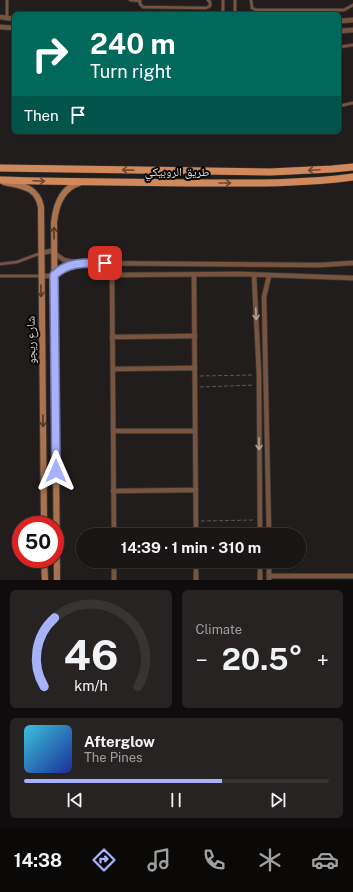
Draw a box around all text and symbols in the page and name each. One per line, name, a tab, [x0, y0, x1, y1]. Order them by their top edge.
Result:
text: 240 m	[90, 27, 176, 60]
icon: right	[24, 28, 76, 80]
text: Turn right	[90, 61, 172, 82]
icon: arrive	[67, 104, 89, 126]
text: Then	[24, 107, 59, 124]
street label: طريق الروبيكي	[145, 165, 209, 182]
one-way arrow	[122, 166, 135, 174]
one-way arrow	[308, 167, 321, 174]
one-way arrow	[32, 177, 45, 185]
one-way arrow	[218, 179, 231, 187]
one-way arrow	[50, 227, 58, 240]
pin	[88, 246, 122, 280]
icon: arrive	[94, 252, 116, 274]
one-way arrow	[37, 284, 45, 297]
one-way arrow	[252, 307, 260, 320]
street label: شارع ريجو	[24, 316, 39, 364]
one-way arrow	[39, 414, 47, 427]
one-way arrow	[255, 437, 263, 450]
position arrow	[35, 450, 77, 492]
speed limit sign: 50	[12, 516, 64, 568]
text: 14:39 · 1 min · 310 m	[121, 539, 261, 556]
text: Climate	[196, 622, 242, 637]
text: 46	[63, 630, 118, 679]
text: 20.5°	[222, 641, 303, 677]
text: −	[196, 647, 208, 673]
text: +	[317, 647, 329, 673]
text: km/h	[74, 677, 108, 694]
text: Afterglow	[84, 733, 155, 750]
text: The Pines	[84, 750, 143, 765]
icon: previous	[64, 789, 86, 811]
icon: pause	[165, 789, 187, 811]
icon: next	[267, 789, 289, 811]
icon: directions	[90, 846, 118, 874]
icon: music	[145, 846, 173, 874]
icon: phone	[200, 846, 228, 874]
icon: climate	[256, 846, 284, 874]
icon: car	[311, 846, 339, 874]
text: 14:38	[14, 850, 62, 871]

